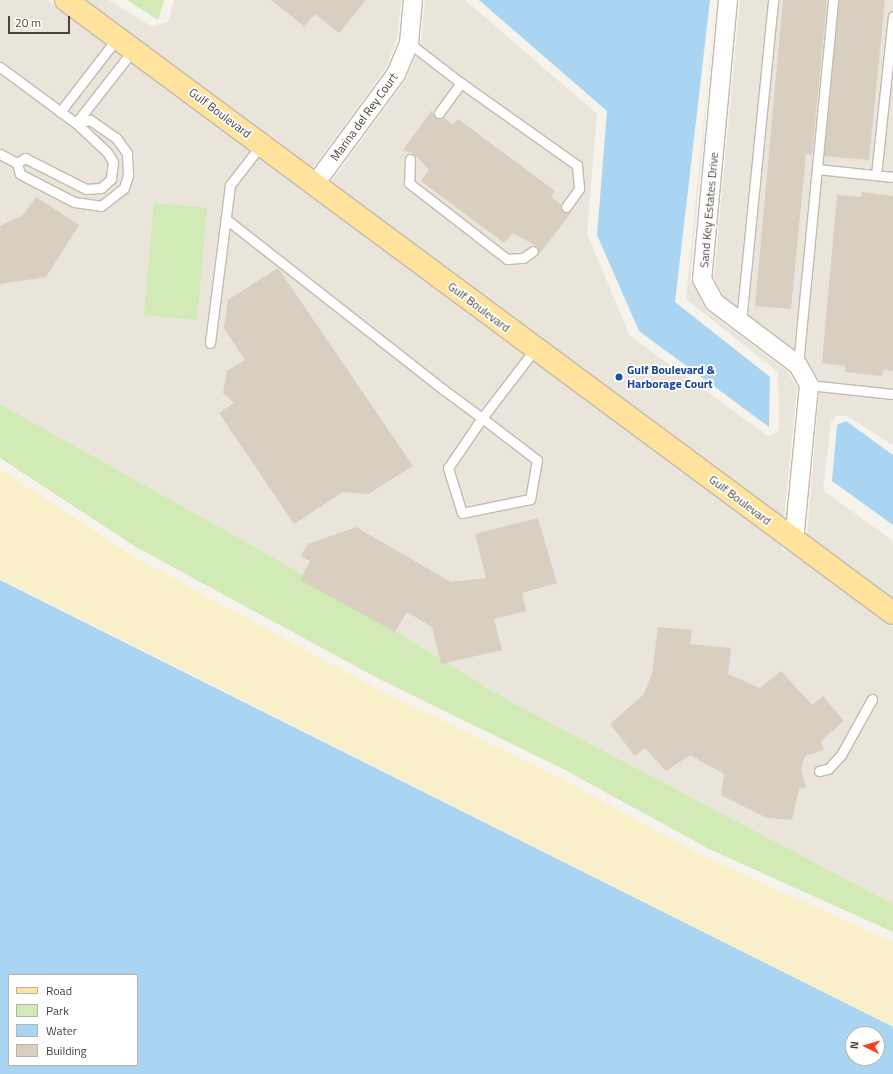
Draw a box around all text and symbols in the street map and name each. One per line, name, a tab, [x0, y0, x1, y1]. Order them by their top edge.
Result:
scale bar	[10, 8, 72, 34]
text: 20 m	[15, 13, 41, 32]
street label: Marina del Rey Court	[327, 70, 401, 164]
street label: Gulf Boulevard	[186, 85, 254, 141]
street label: Sand Key Estates Drive	[697, 152, 721, 268]
street label: Gulf Boulevard	[445, 279, 513, 335]
place label: Gulf Boulevard & Harborage Court	[627, 363, 715, 391]
marker: Gulf Boulevard & Harborage Court	[614, 372, 624, 382]
street label: Gulf Boulevard	[706, 472, 774, 528]
legend	[8, 974, 138, 1066]
text: Road	[46, 981, 72, 1000]
text: Park	[46, 1001, 69, 1020]
text: Water	[46, 1021, 77, 1040]
north arrow	[845, 1026, 885, 1066]
text: Building	[46, 1041, 87, 1060]
text: N	[846, 1041, 862, 1050]

